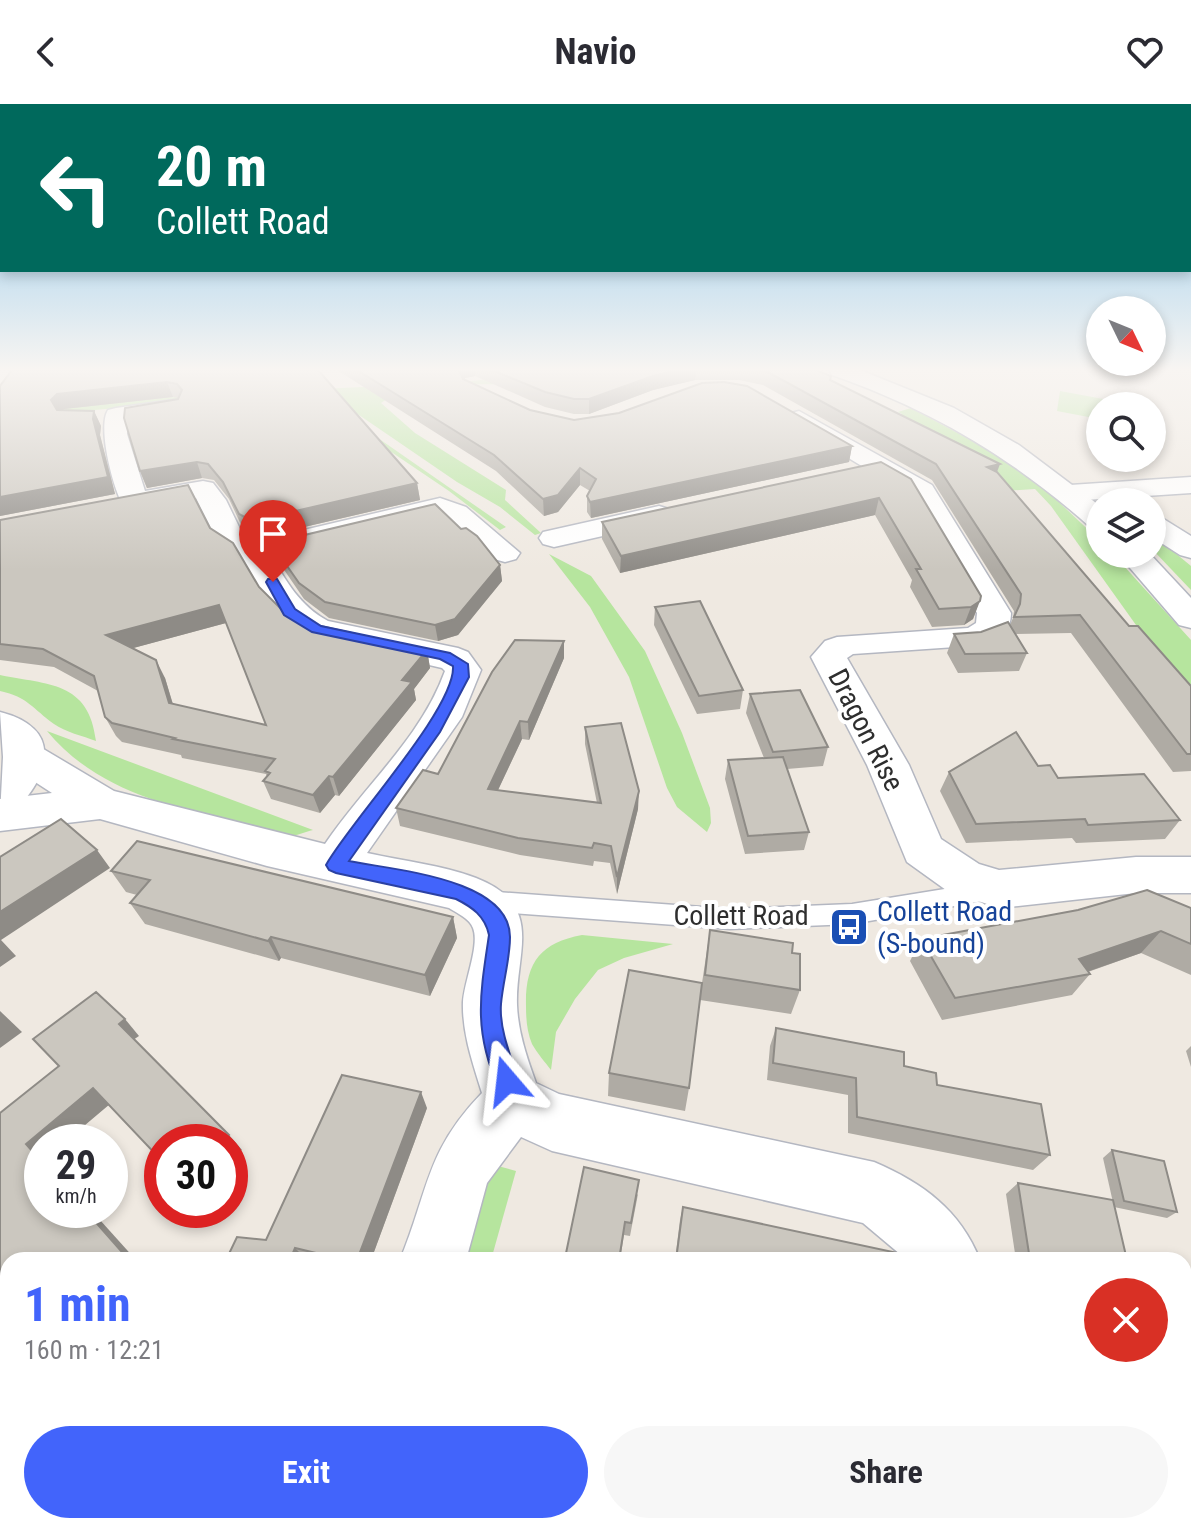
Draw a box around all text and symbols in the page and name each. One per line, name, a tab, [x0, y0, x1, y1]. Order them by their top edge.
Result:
icon: back	[24, 30, 68, 74]
icon: heart	[1123, 30, 1167, 74]
text: Navio	[555, 31, 636, 73]
text: 20 m	[156, 134, 267, 200]
icon: left	[24, 136, 128, 240]
text: Collett Road	[156, 201, 330, 243]
north arrow	[1086, 296, 1166, 376]
map controls	[1086, 296, 1166, 568]
button: search	[1086, 392, 1166, 472]
button: layers	[1086, 488, 1166, 568]
pin	[239, 500, 307, 582]
icon: arrive	[251, 512, 295, 556]
street label: Dragon Rise	[821, 664, 911, 796]
place label: Collett Road (S-bound)	[877, 895, 1012, 960]
street label: Collett Road	[673, 899, 809, 932]
bus stop icon: Collett Road (S-bound)	[828, 906, 870, 948]
position arrow	[465, 1039, 549, 1123]
speed limit sign: 30	[144, 1124, 248, 1228]
text: 29	[56, 1142, 96, 1189]
text: km/h	[55, 1184, 97, 1208]
text: 1 min	[24, 1276, 131, 1333]
button: close	[1084, 1278, 1168, 1362]
text: 160 m · 12:21	[24, 1335, 164, 1365]
button: Exit	[24, 1426, 588, 1518]
button: Share	[604, 1426, 1168, 1518]

